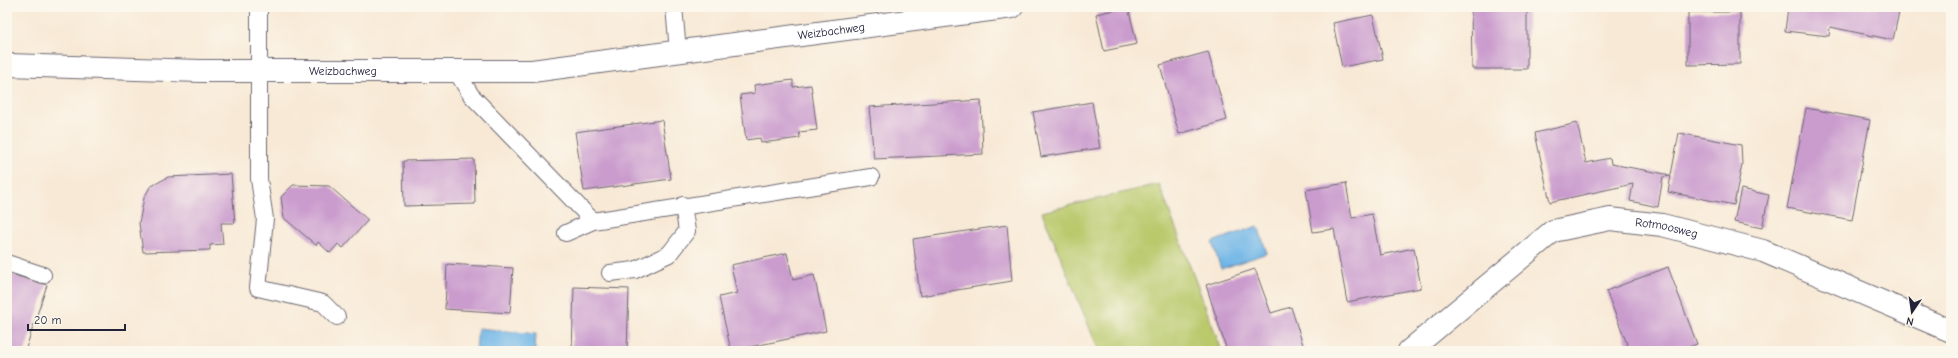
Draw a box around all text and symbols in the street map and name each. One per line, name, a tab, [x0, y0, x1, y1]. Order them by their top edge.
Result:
street label: Weizbachweg	[797, 20, 866, 43]
street label: Weizbachweg	[309, 64, 377, 78]
street label: Rotmoosweg	[1635, 215, 1699, 241]
north arrow	[1892, 292, 1932, 332]
scale bar	[28, 306, 125, 332]
text: 20 m	[34, 313, 62, 327]
text: N	[1905, 314, 1915, 328]

